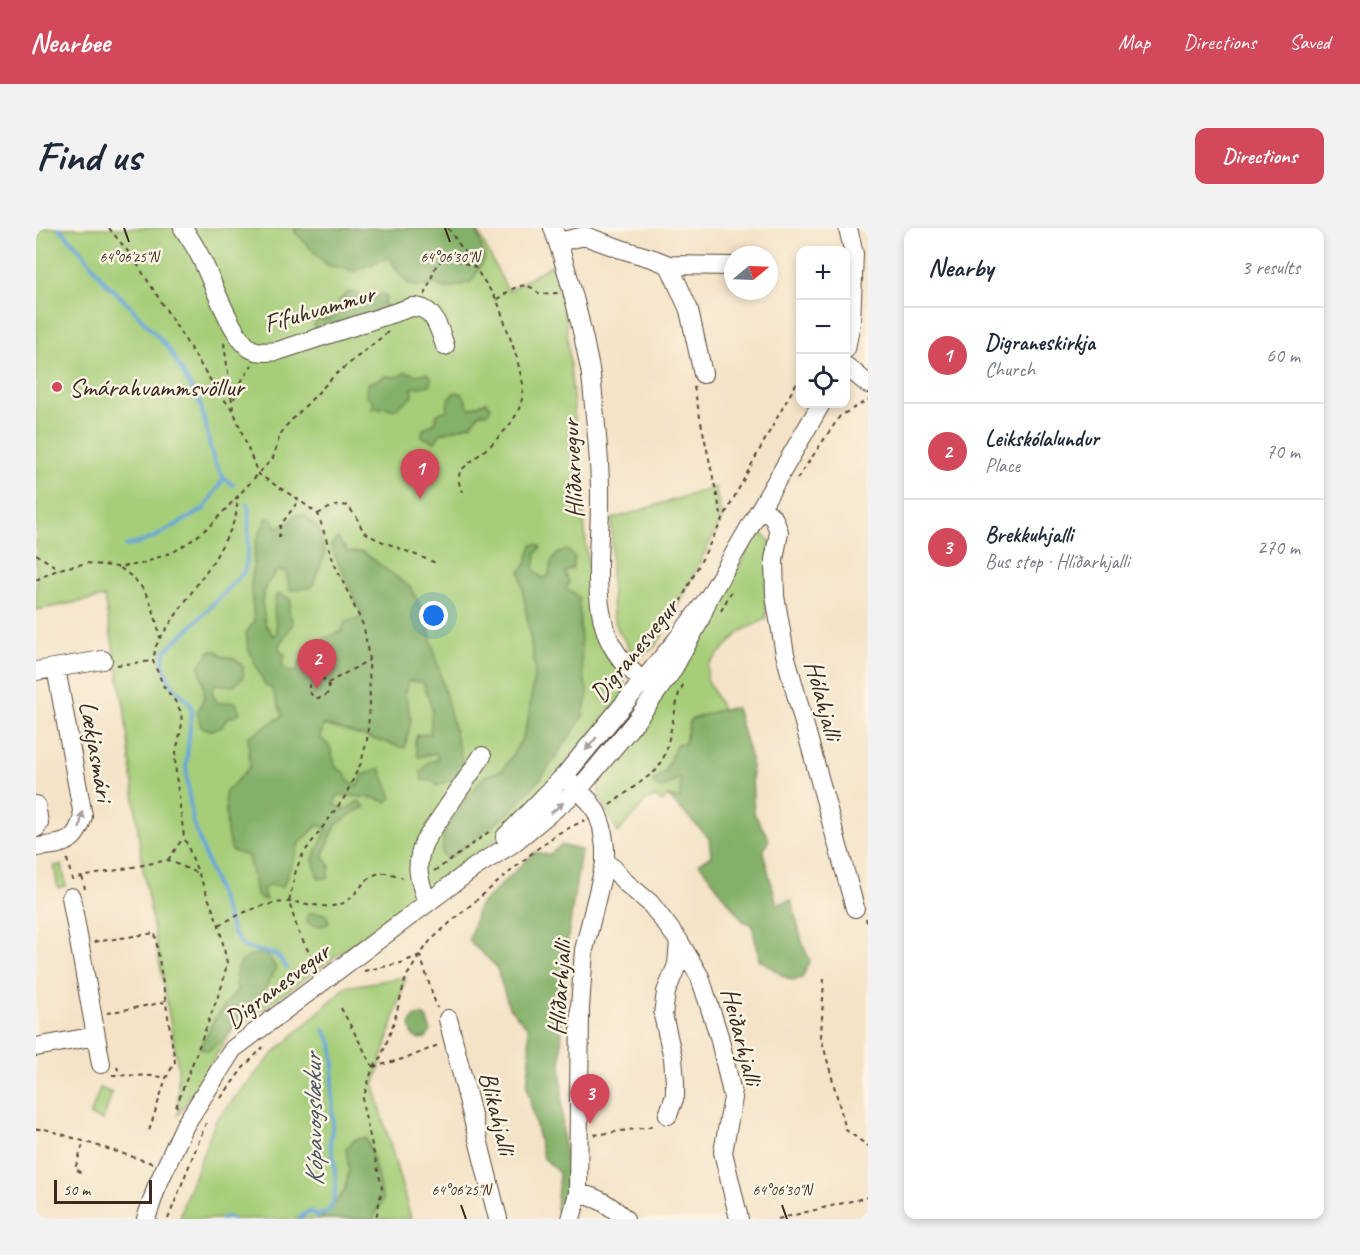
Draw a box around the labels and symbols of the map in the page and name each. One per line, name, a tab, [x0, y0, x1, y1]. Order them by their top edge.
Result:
north arrow	[724, 246, 778, 300]
text: 64°06'25"N	[99, 248, 162, 267]
text: 64°06'30"N	[420, 248, 483, 267]
street label: Fífuhvammur	[260, 276, 381, 340]
place label: Smárahvammsvöllur	[69, 371, 247, 404]
marker: Smárahvammsvöllur	[50, 380, 64, 394]
street label: Hlíðarvegur	[553, 416, 592, 519]
pin: 1	[400, 450, 440, 499]
street label: Digranesvegur	[583, 590, 688, 709]
your location	[419, 601, 448, 630]
pin: 2	[298, 640, 336, 689]
street label: Hólahjalli	[797, 657, 851, 746]
street label: Lækjasmári	[71, 698, 122, 807]
one-way arrow	[584, 736, 597, 752]
one-way arrow	[549, 802, 564, 815]
one-way arrow	[76, 810, 85, 829]
street label: Digranesvegur	[218, 933, 339, 1036]
street label: Hlíðarhjalli	[540, 936, 579, 1037]
street label: Heiðarhjalli	[714, 984, 770, 1091]
water label: Kópavogslækur	[295, 1049, 331, 1186]
street label: Blikahjalli	[471, 1068, 524, 1161]
pin: 3	[570, 1074, 610, 1124]
scale bar	[54, 1177, 152, 1204]
text: 64°06'25"N	[431, 1181, 494, 1200]
text: 64°06'30"N	[752, 1181, 815, 1200]

